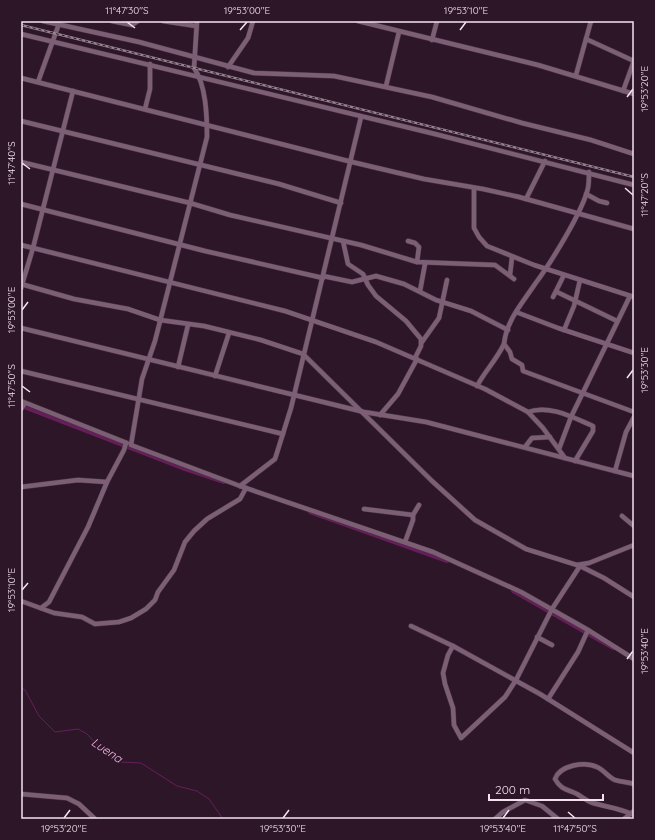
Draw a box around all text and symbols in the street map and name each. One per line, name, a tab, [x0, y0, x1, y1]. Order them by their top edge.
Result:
text: 11°47'30"S	[105, 4, 149, 17]
text: 19°53'00"E	[224, 4, 271, 17]
text: 19°53'10"E	[444, 4, 489, 17]
text: 19°53'20"E	[638, 66, 651, 112]
text: 11°47'40"S	[5, 141, 18, 185]
text: 11°47'20"S	[638, 173, 651, 217]
text: 19°53'00"E	[5, 286, 18, 333]
text: 19°53'30"E	[638, 347, 651, 393]
text: 11°47'50"S	[5, 364, 18, 408]
text: 19°53'10"E	[5, 567, 18, 612]
text: 19°53'40"E	[638, 628, 651, 674]
water label: Luena	[89, 734, 126, 766]
scale bar	[489, 776, 603, 802]
text: 200 m	[495, 782, 530, 797]
text: 19°53'20"E	[41, 822, 87, 835]
text: 19°53'30"E	[260, 822, 306, 835]
text: 19°53'40"E	[480, 822, 526, 835]
text: 11°47'50"S	[553, 822, 597, 835]

